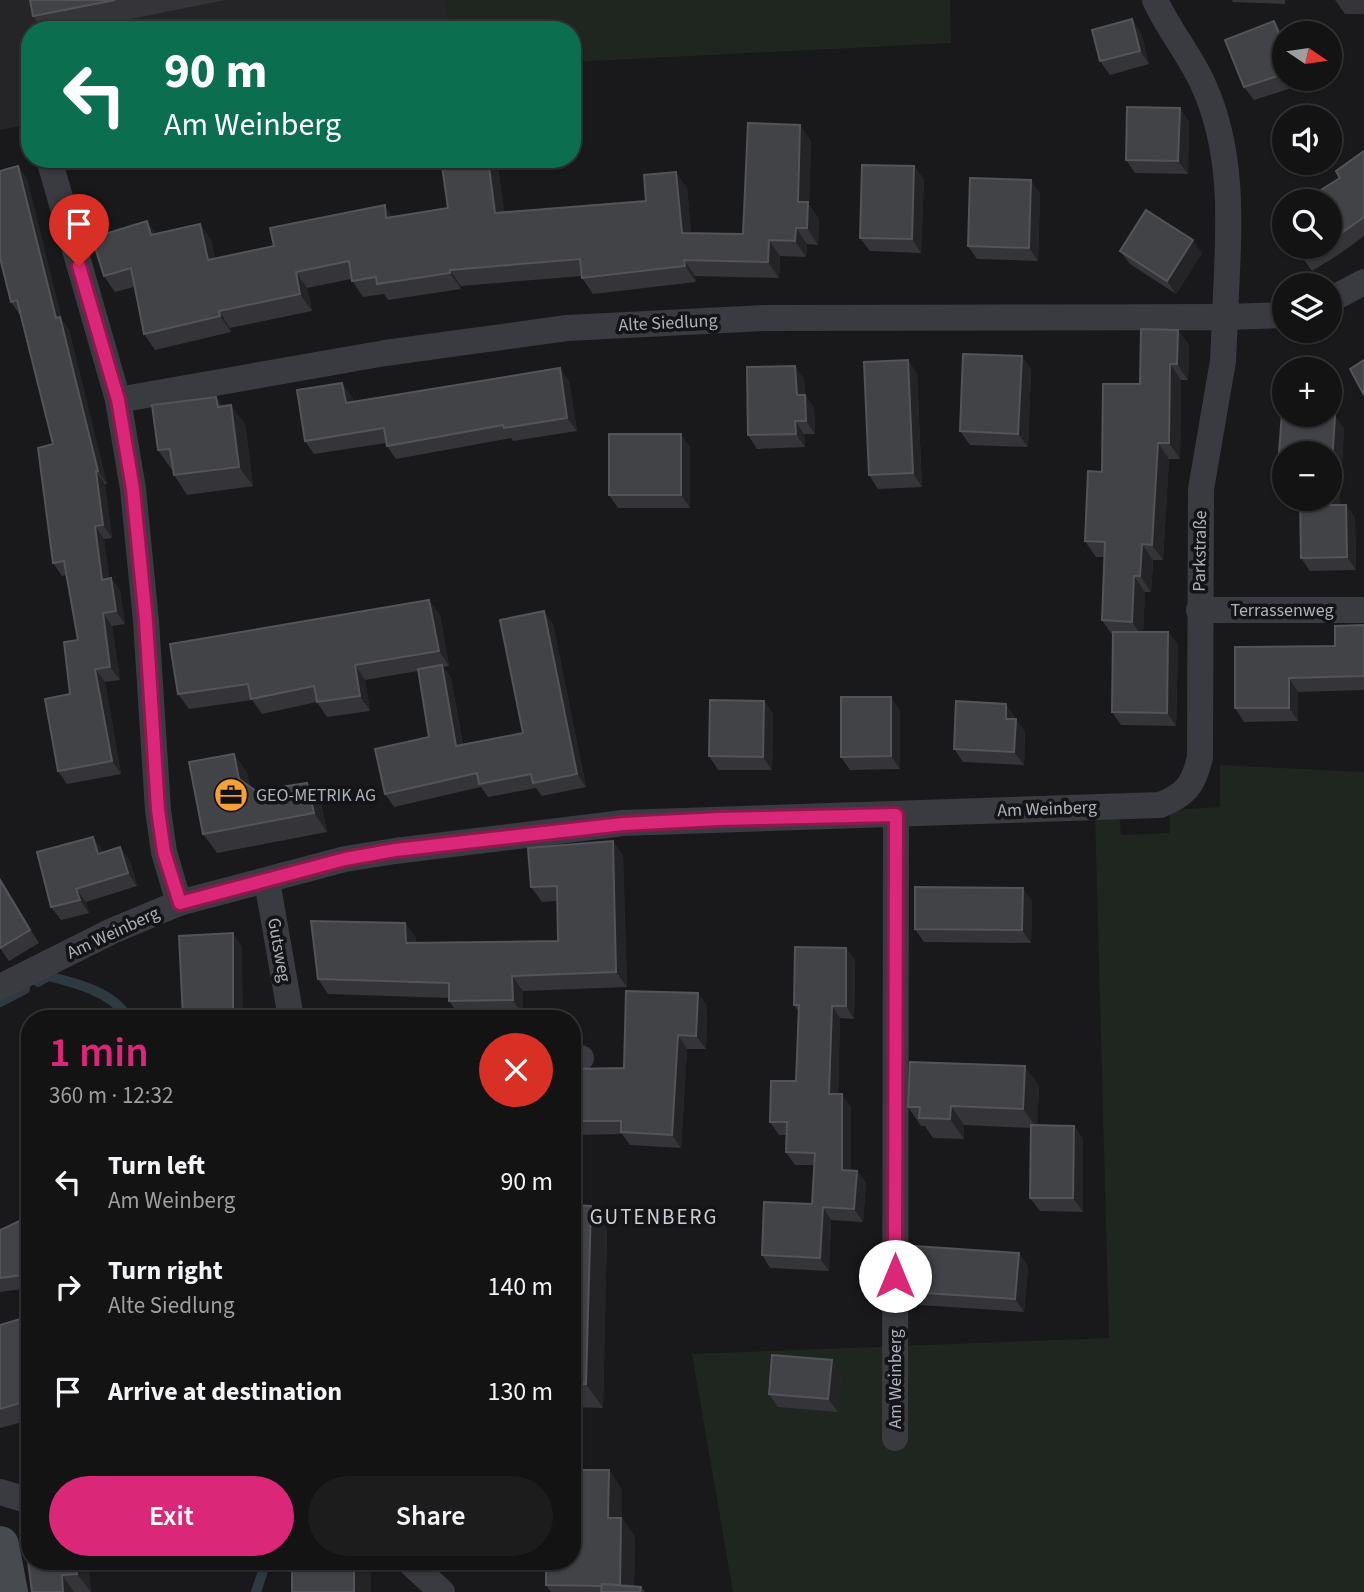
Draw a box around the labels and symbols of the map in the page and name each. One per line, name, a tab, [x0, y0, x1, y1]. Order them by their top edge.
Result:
north arrow	[1272, 21, 1342, 91]
pin	[49, 194, 109, 266]
street label: Alte Siedlung	[618, 308, 718, 338]
street label: Parkstraße	[1187, 510, 1213, 592]
street label: Terrassenweg	[1230, 598, 1334, 623]
office icon: GEO-METRIK AG	[212, 776, 250, 814]
place label: GEO-METRIK AG	[256, 783, 376, 808]
street label: Am Weinberg	[997, 795, 1097, 823]
street label: Am Weinberg	[63, 901, 163, 965]
street label: Gutsweg	[261, 916, 297, 984]
district label: GUTENBERG	[590, 1202, 718, 1232]
position arrow	[858, 1239, 932, 1313]
street label: Am Weinberg	[883, 1329, 908, 1429]

